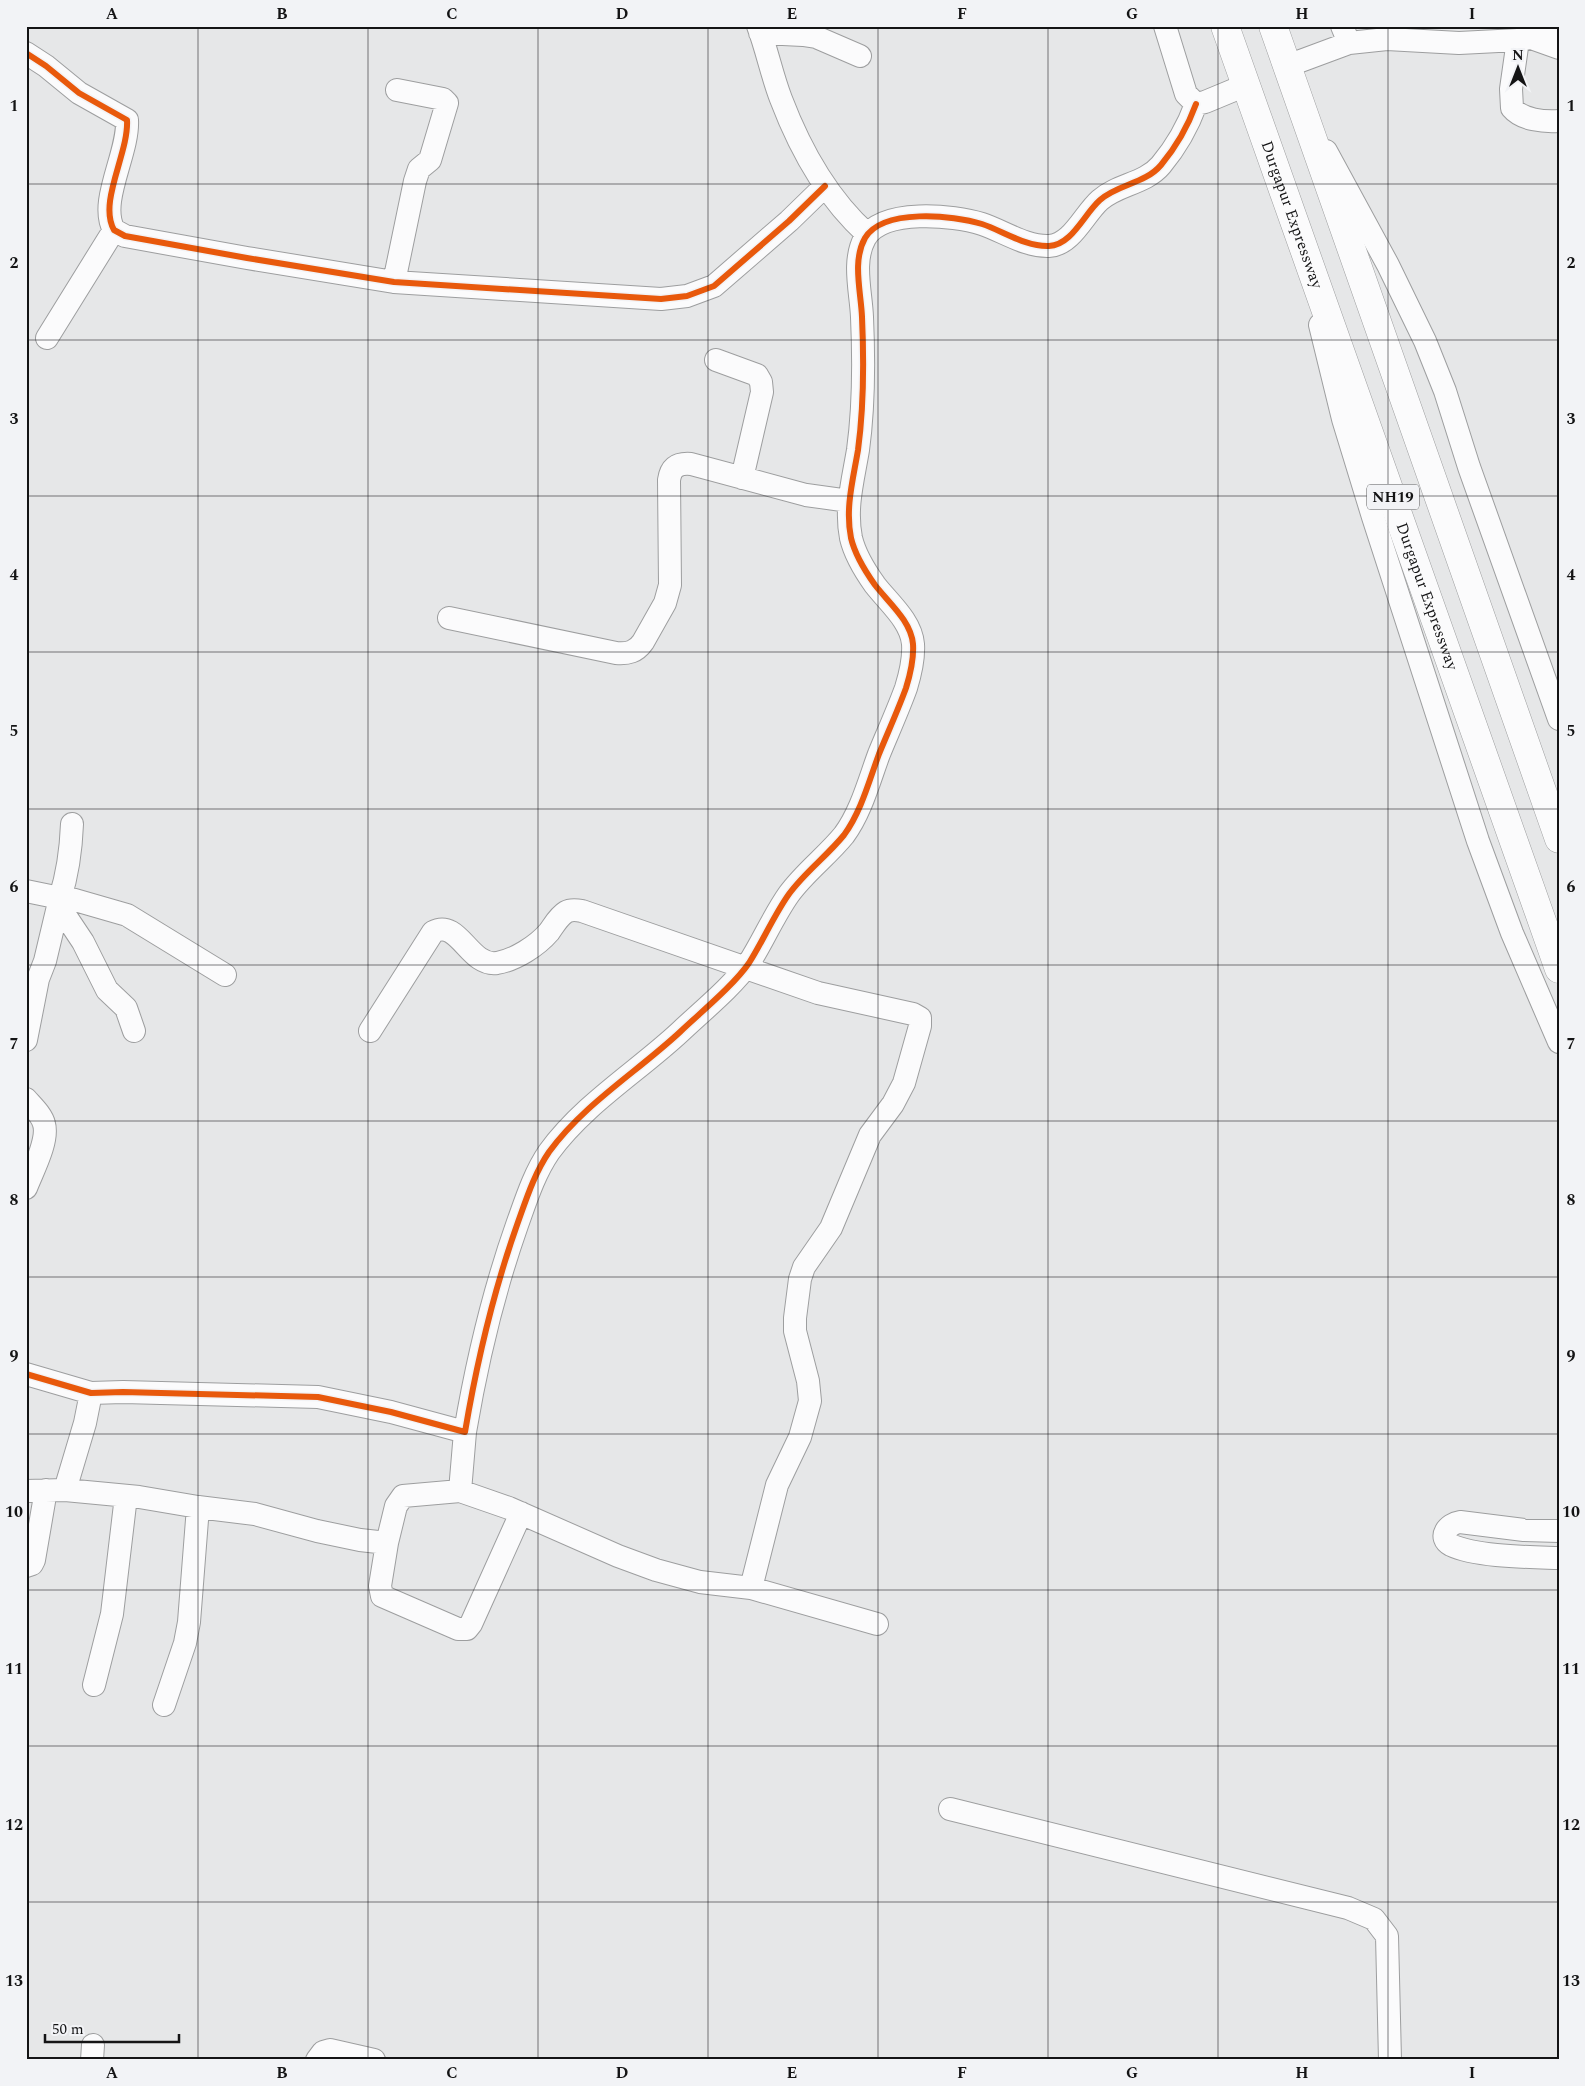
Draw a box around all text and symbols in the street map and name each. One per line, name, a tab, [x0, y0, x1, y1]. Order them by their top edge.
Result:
text: A	[106, 2, 119, 26]
text: B	[276, 2, 288, 26]
text: C	[446, 2, 458, 26]
text: D	[616, 2, 629, 26]
text: E	[787, 2, 797, 26]
text: F	[957, 2, 967, 26]
text: G	[1126, 2, 1138, 26]
text: H	[1295, 2, 1309, 26]
text: I	[1469, 2, 1475, 26]
north arrow	[1492, 42, 1542, 92]
text: N	[1512, 45, 1524, 66]
text: 1	[10, 94, 18, 118]
text: 1	[1567, 94, 1575, 118]
street label: Durgapur Expressway	[1255, 137, 1329, 293]
text: 2	[10, 251, 19, 275]
text: 2	[1567, 251, 1576, 275]
text: 3	[10, 407, 19, 431]
text: 3	[1567, 407, 1576, 431]
road number: NH19	[1367, 484, 1419, 510]
street label: Durgapur Expressway	[1390, 519, 1465, 675]
text: 4	[10, 563, 19, 587]
text: 4	[1567, 563, 1576, 587]
text: 5	[10, 719, 18, 743]
text: 5	[1567, 719, 1575, 743]
text: 6	[10, 875, 19, 899]
text: 6	[1567, 875, 1576, 899]
text: 7	[10, 1032, 19, 1056]
text: 7	[1567, 1032, 1576, 1056]
text: 8	[10, 1188, 19, 1212]
text: 8	[1567, 1188, 1576, 1212]
text: 9	[10, 1344, 19, 1368]
text: 9	[1567, 1344, 1576, 1368]
text: 10	[5, 1500, 23, 1524]
text: 10	[1562, 1500, 1580, 1524]
text: 11	[5, 1657, 23, 1681]
text: 11	[1562, 1657, 1580, 1681]
text: 12	[5, 1813, 23, 1837]
text: 12	[1562, 1813, 1580, 1837]
text: 13	[5, 1969, 23, 1993]
text: 13	[1562, 1969, 1580, 1993]
scale bar	[45, 2011, 179, 2043]
text: 50 m	[52, 2018, 84, 2041]
text: A	[106, 2061, 119, 2085]
text: B	[276, 2061, 288, 2085]
text: C	[446, 2061, 458, 2085]
text: D	[616, 2061, 629, 2085]
text: E	[787, 2061, 797, 2085]
text: F	[957, 2061, 967, 2085]
text: G	[1126, 2061, 1138, 2085]
text: H	[1295, 2061, 1309, 2085]
text: I	[1469, 2061, 1475, 2085]

